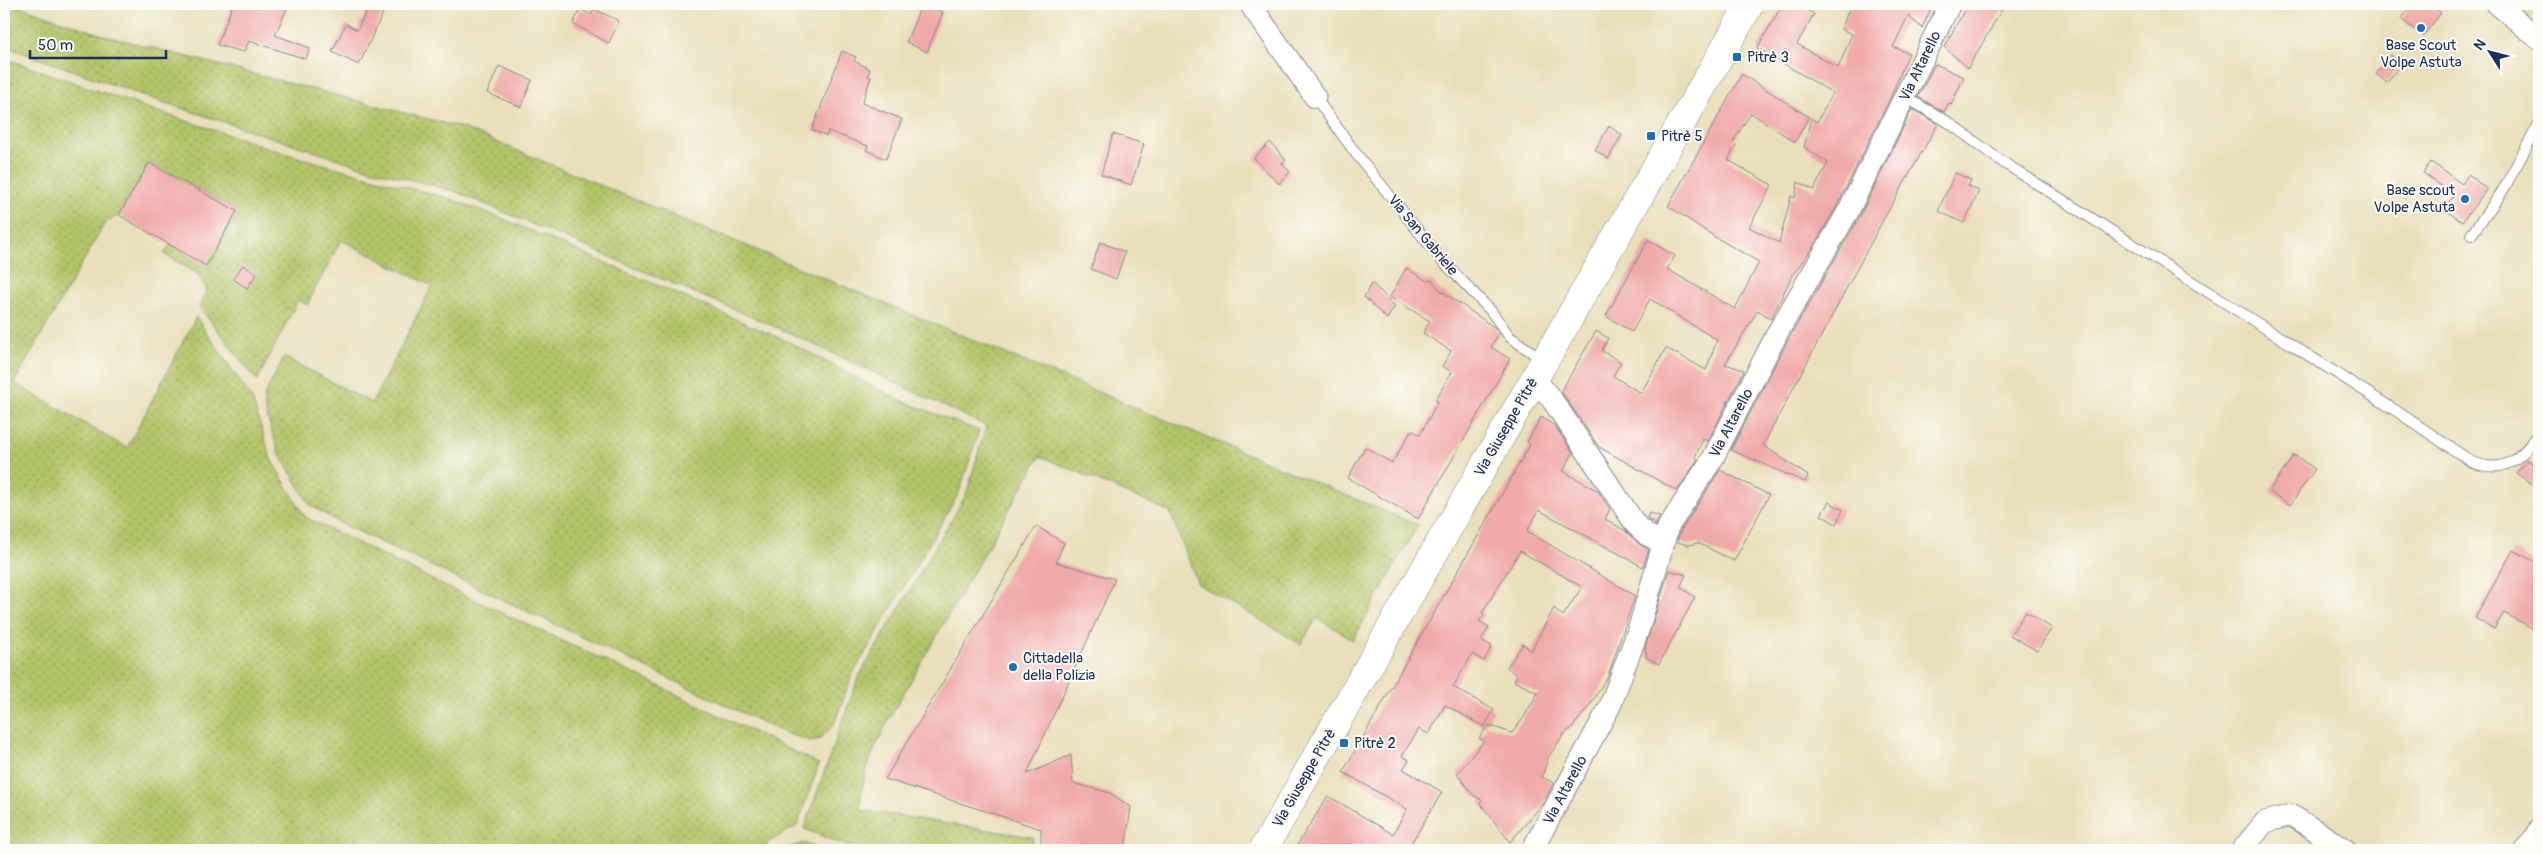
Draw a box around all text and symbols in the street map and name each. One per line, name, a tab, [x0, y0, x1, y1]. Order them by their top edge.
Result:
marker: Base Scout Volpe Astuta	[2415, 22, 2427, 34]
scale bar	[30, 28, 166, 60]
street label: Via Altarello	[1895, 28, 1946, 104]
north arrow	[2466, 28, 2516, 78]
text: 50 m	[38, 36, 73, 55]
place label: Base Scout Volpe Astuta	[2380, 36, 2462, 72]
text: N	[2470, 36, 2490, 53]
place label: Pitrè 3	[1747, 48, 1789, 67]
marker: Pitrè 3	[1731, 51, 1743, 63]
place label: Pitrè 5	[1661, 127, 1703, 146]
marker: Pitrè 5	[1645, 130, 1657, 142]
place label: Base scout Volpe Astuta	[2374, 181, 2456, 217]
street label: Via San Gabriele	[1383, 191, 1462, 280]
marker: Base scout Volpe Astuta	[2459, 193, 2471, 205]
street label: Via Giuseppe Pitrè	[1470, 374, 1542, 480]
street label: Via Altarello	[1705, 385, 1758, 461]
place label: Cittadella della Polizia	[1023, 649, 1095, 685]
marker: Cittadella della Polizia	[1007, 661, 1019, 673]
street label: Via Giuseppe Pitrè	[1268, 725, 1340, 831]
place label: Pitrè 2	[1354, 734, 1396, 753]
marker: Pitrè 2	[1338, 737, 1350, 749]
street label: Via Altarello	[1539, 752, 1592, 828]

